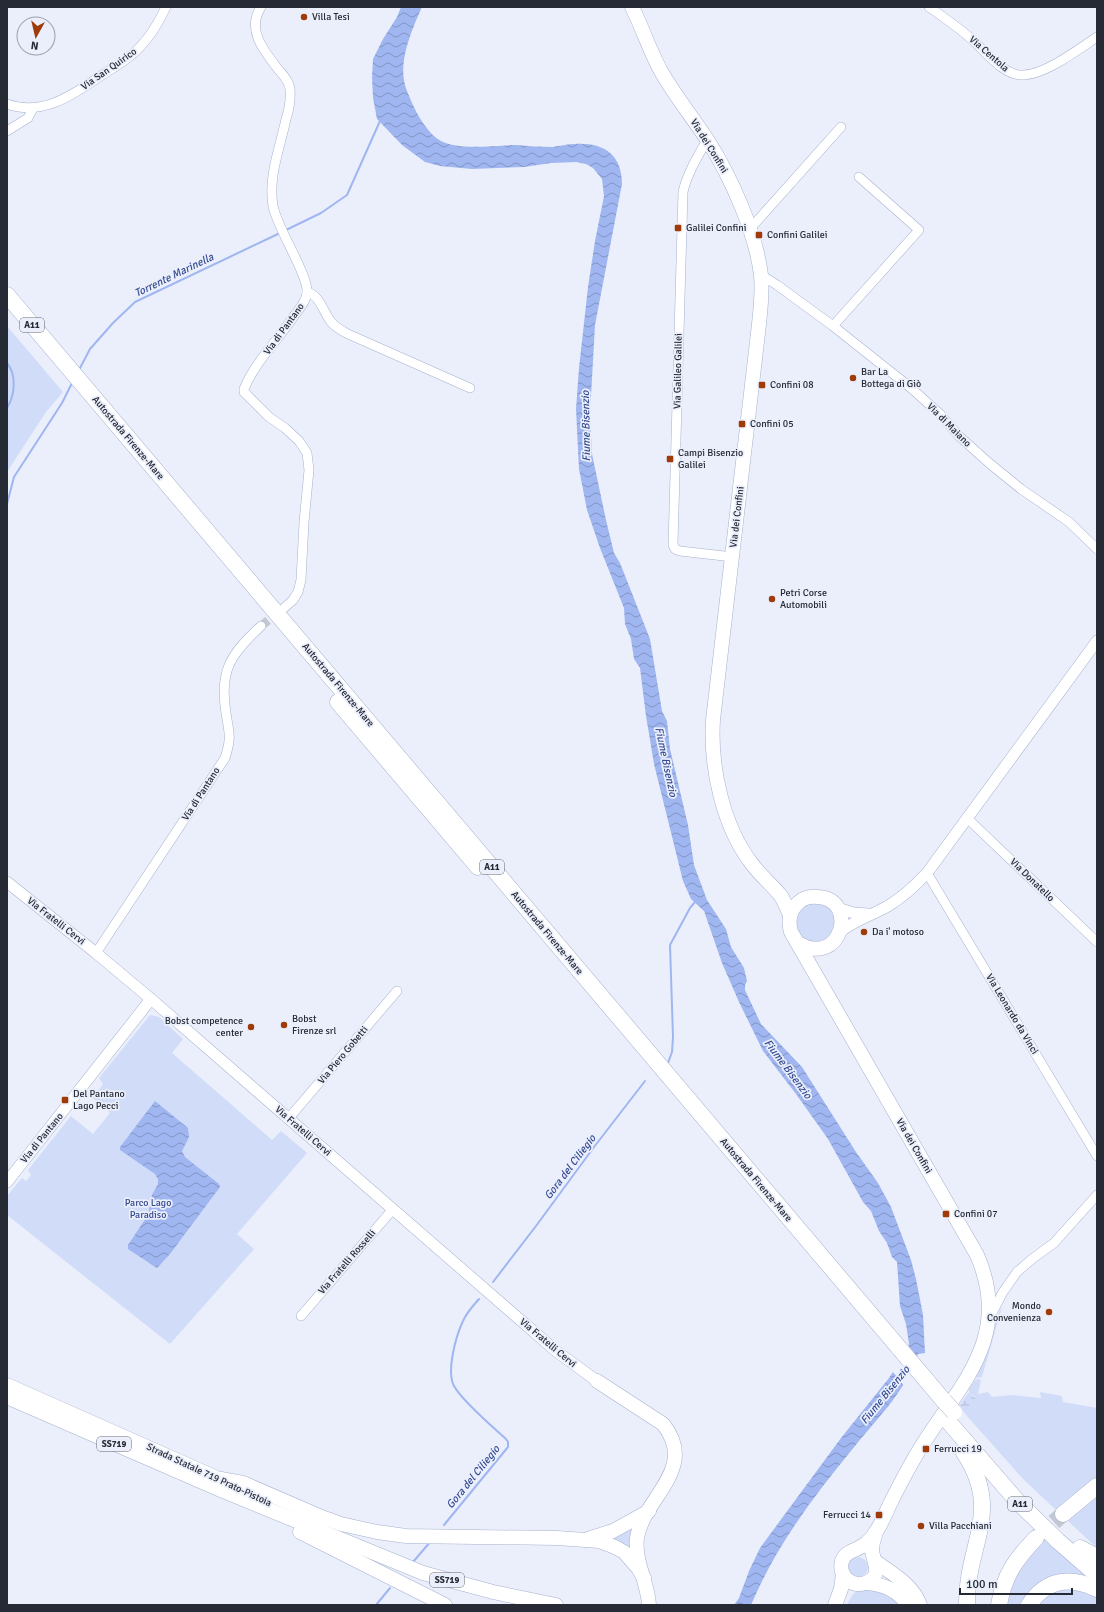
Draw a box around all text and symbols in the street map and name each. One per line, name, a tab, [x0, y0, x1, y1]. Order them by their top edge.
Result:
place label: Villa Tesi	[312, 11, 350, 23]
marker: Villa Tesi	[299, 12, 309, 22]
north arrow	[16, 16, 56, 56]
street label: Via Centola	[967, 33, 1011, 75]
text: N	[30, 38, 39, 52]
street label: Via San Quirico	[79, 45, 139, 93]
street label: Via dei Confini	[688, 117, 730, 175]
place label: Galilei Confini	[686, 222, 746, 234]
marker: Galilei Confini	[673, 223, 683, 233]
place label: Confini Galilei	[767, 229, 827, 241]
marker: Confini Galilei	[754, 230, 764, 240]
water label: Torrente Marinella	[132, 250, 216, 300]
street label: Via di Pantano	[261, 301, 307, 357]
road number: A11	[20, 318, 44, 332]
street label: Via Galileo Galilei	[671, 333, 685, 409]
place label: Bar La Bottega di Giò	[861, 366, 921, 390]
marker: Bar La Bottega di Giò	[848, 373, 858, 383]
place label: Confini 08	[770, 379, 814, 391]
marker: Confini 08	[757, 380, 767, 390]
water label: Fiume Bisenzio	[579, 389, 593, 462]
street label: Autostrada Firenze-Mare	[89, 394, 167, 482]
street label: Via di Maiano	[924, 400, 974, 450]
place label: Confini 05	[750, 418, 794, 430]
marker: Confini 05	[737, 419, 747, 429]
place label: Campi Bisenzio Galilei	[678, 447, 743, 471]
marker: Campi Bisenzio Galilei	[665, 454, 675, 464]
street label: Via dei Confini	[727, 486, 747, 548]
place label: Petri Corse Automobili	[780, 587, 827, 611]
marker: Petri Corse Automobili	[767, 594, 777, 604]
street label: Autostrada Firenze-Mare	[299, 641, 377, 729]
water label: Fiume Bisenzio	[652, 726, 680, 799]
street label: Via di Pantano	[179, 765, 223, 823]
street label: Via Donatello	[1007, 856, 1057, 904]
road number: A11	[480, 860, 504, 874]
street label: Autostrada Firenze-Mare	[508, 889, 586, 977]
street label: Via Fratelli Cervi	[25, 895, 87, 947]
place label: Da i' motoso	[872, 926, 924, 938]
marker: Da i' motoso	[859, 927, 869, 937]
street label: Via Leonardo da Vinci	[983, 972, 1041, 1056]
place label: Bobst Firenze srl	[292, 1013, 336, 1037]
place label: Bobst competence center	[165, 1015, 243, 1039]
marker: Bobst Firenze srl	[279, 1020, 289, 1030]
marker: Bobst competence center	[246, 1022, 256, 1032]
street label: Via Piero Gobetti	[315, 1024, 371, 1086]
water label: Fiume Bisenzio	[761, 1037, 815, 1102]
place label: Del Pantano Lago Pecci	[73, 1088, 125, 1112]
marker: Del Pantano Lago Pecci	[60, 1095, 70, 1105]
street label: Via Fratelli Cervi	[272, 1103, 334, 1159]
street label: Via di Pantano	[18, 1110, 66, 1166]
street label: Via dei Confini	[893, 1116, 935, 1176]
water label: Gora del Ciliegio	[541, 1131, 599, 1202]
street label: Autostrada Firenze-Mare	[717, 1136, 795, 1224]
park label: Parco Lago Paradiso	[125, 1197, 171, 1221]
place label: Confini 07	[954, 1208, 998, 1220]
marker: Confini 07	[941, 1209, 951, 1219]
street label: Via Fratelli Rosselli	[316, 1227, 378, 1297]
place label: Mondo Convenienza	[987, 1300, 1041, 1324]
marker: Mondo Convenienza	[1044, 1307, 1054, 1317]
street label: Via Fratelli Cervi	[517, 1316, 579, 1370]
water label: Fiume Bisenzio	[858, 1362, 913, 1427]
road number: SS719	[97, 1437, 131, 1451]
street label: Strada Statale 719 Prato-Pistoia	[145, 1441, 273, 1509]
water label: Gora del Ciliegio	[444, 1442, 503, 1511]
place label: Ferrucci 19	[934, 1443, 982, 1455]
marker: Ferrucci 19	[921, 1444, 931, 1454]
road number: A11	[1008, 1497, 1032, 1511]
place label: Ferrucci 14	[823, 1509, 872, 1521]
marker: Ferrucci 14	[874, 1510, 884, 1520]
place label: Villa Pacchiani	[929, 1520, 992, 1532]
marker: Villa Pacchiani	[916, 1521, 926, 1531]
scale bar	[960, 1570, 1072, 1596]
road number: SS719	[430, 1573, 464, 1587]
text: 100 m	[966, 1577, 998, 1592]

